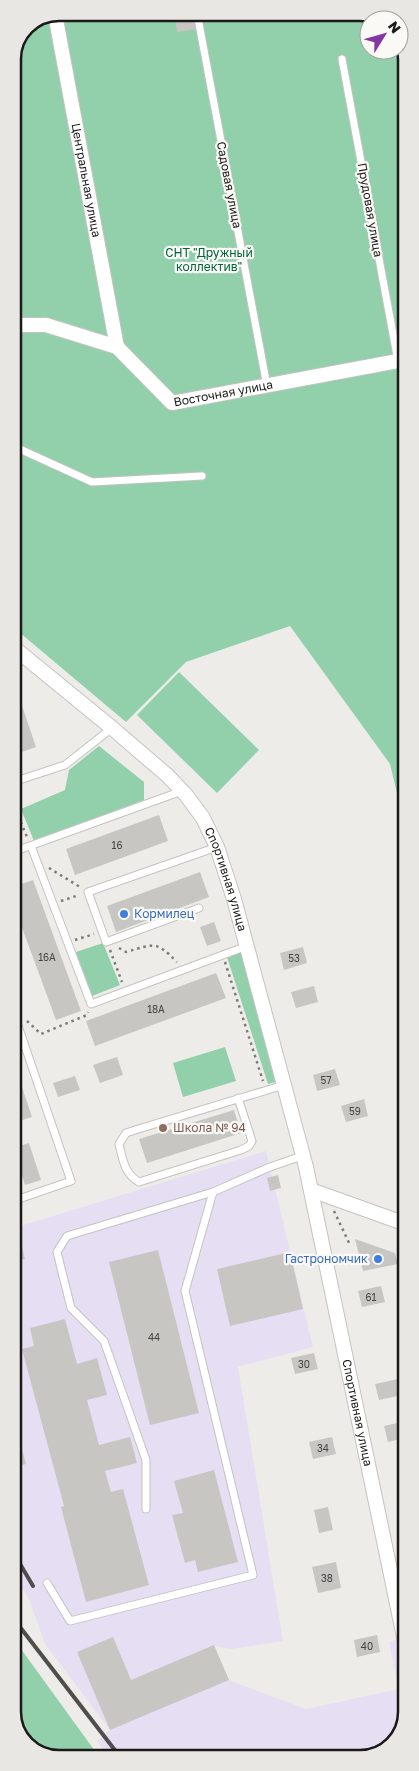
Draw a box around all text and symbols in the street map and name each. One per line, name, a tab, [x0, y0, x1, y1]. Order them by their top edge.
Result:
north arrow	[359, 10, 409, 60]
text: N	[385, 18, 405, 36]
street label: Центральная улица	[68, 122, 104, 238]
street label: Садовая улица	[214, 140, 245, 230]
street label: Прудовая улица	[355, 162, 386, 258]
park label: СНТ "Дружный коллектив"	[165, 245, 253, 274]
street label: Восточная улица	[172, 376, 274, 410]
street label: Спортивная улица	[202, 824, 250, 933]
house number: 16	[112, 839, 122, 851]
place label: Кормилец	[134, 906, 195, 921]
marker: Кормилец	[118, 908, 130, 920]
house number: 16А	[38, 951, 56, 963]
house number: 53	[288, 952, 300, 964]
house number: 18А	[147, 1003, 165, 1015]
house number: 57	[320, 1074, 332, 1086]
house number: 59	[349, 1105, 361, 1117]
place label: Школа № 94	[173, 1120, 246, 1135]
marker: Школа № 94	[157, 1122, 169, 1134]
place label: Гастрономчик	[285, 1251, 368, 1266]
marker: Гастрономчик	[372, 1253, 384, 1265]
house number: 61	[366, 1291, 377, 1303]
house number: 44	[148, 1331, 160, 1343]
house number: 30	[298, 1358, 310, 1370]
street label: Спортивная улица	[339, 1358, 376, 1468]
house number: 34	[317, 1442, 329, 1454]
house number: 38	[321, 1572, 333, 1584]
house number: 40	[361, 1640, 373, 1652]

